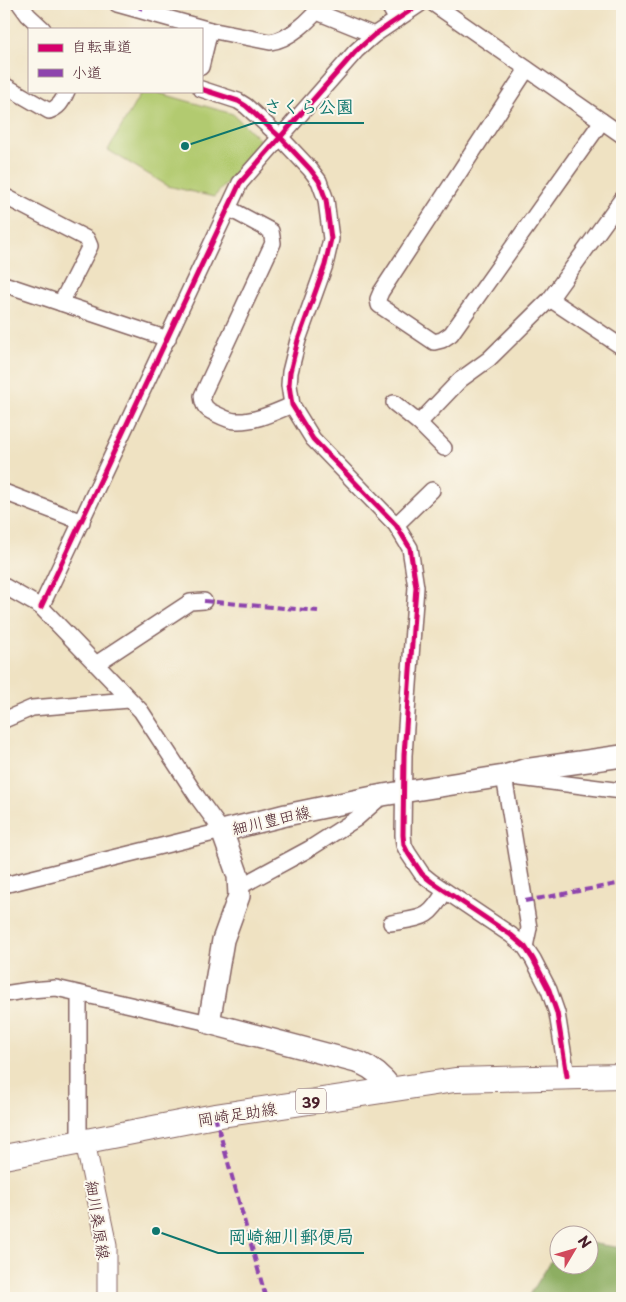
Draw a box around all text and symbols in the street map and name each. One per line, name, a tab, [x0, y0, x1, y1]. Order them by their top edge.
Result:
legend	[28, 28, 202, 92]
text: 自転車道	[72, 34, 132, 57]
text: 小道	[72, 60, 102, 83]
callout: さくら公園	[254, 90, 364, 123]
text: さくら公園	[264, 92, 354, 119]
street label: 細川豊田線	[229, 798, 313, 840]
road number: 39	[296, 1088, 326, 1114]
street label: 岡崎足助線	[196, 1095, 278, 1131]
street label: 細川桑原線	[81, 1179, 117, 1261]
callout: 岡崎細川郵便局	[218, 1220, 364, 1253]
text: 岡崎細川郵便局	[228, 1222, 354, 1249]
north arrow	[548, 1224, 598, 1274]
text: N	[573, 1231, 596, 1253]

